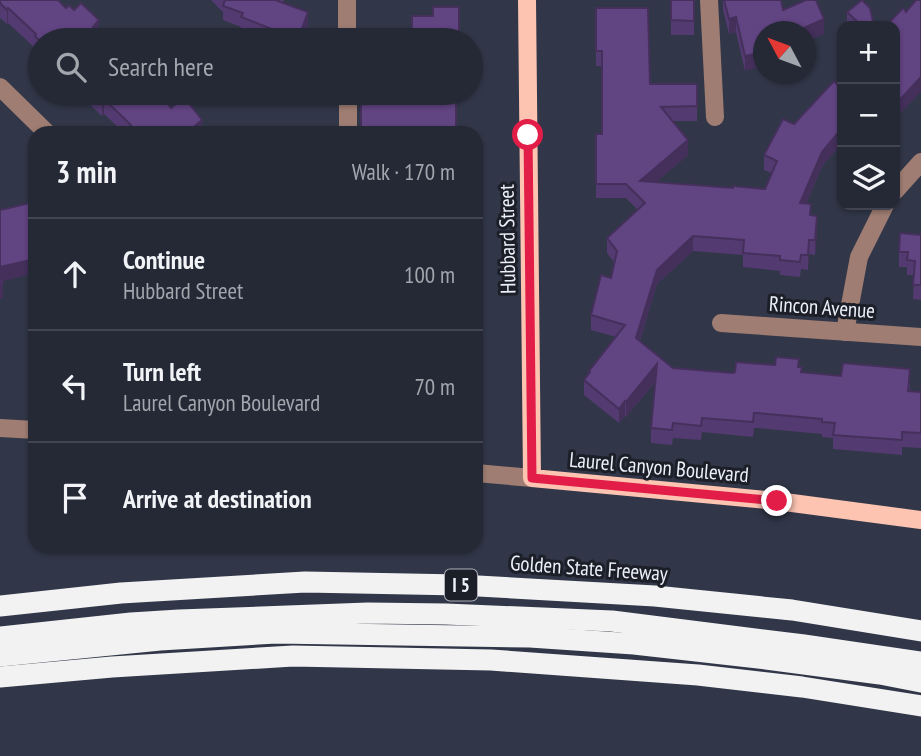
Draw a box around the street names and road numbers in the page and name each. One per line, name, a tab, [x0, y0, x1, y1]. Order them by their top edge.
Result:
street label: Hubbard Street	[493, 184, 521, 294]
street label: Rincon Avenue	[768, 290, 876, 324]
street label: Laurel Canyon Boulevard	[568, 446, 750, 488]
street label: Golden State Freeway	[509, 549, 669, 587]
road number: I 5	[445, 570, 477, 600]

